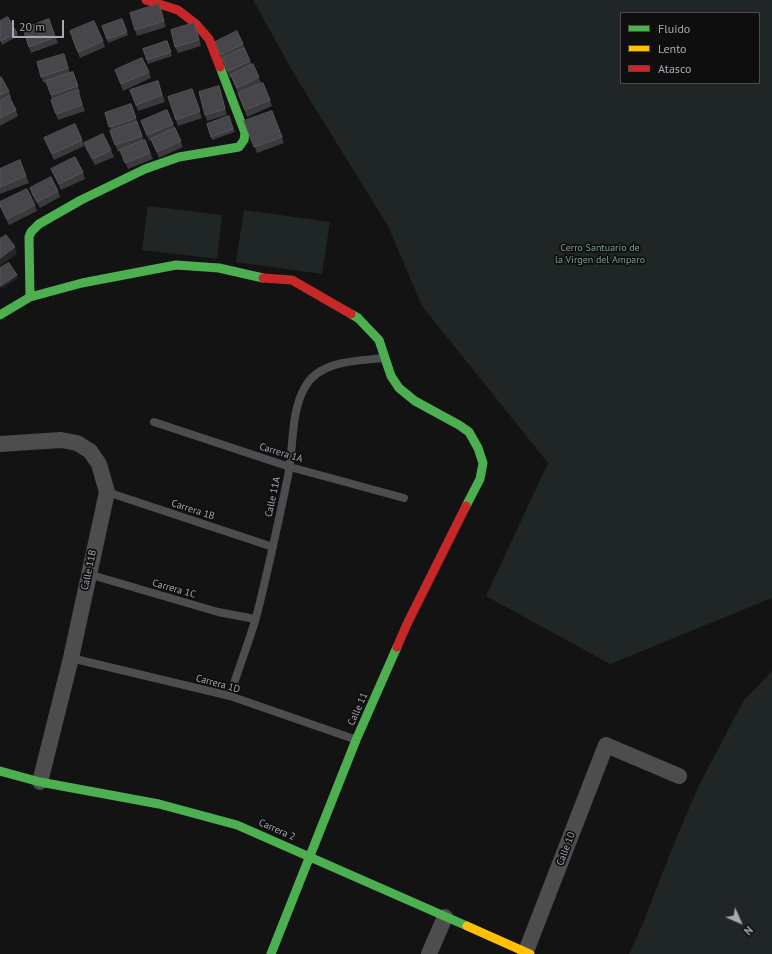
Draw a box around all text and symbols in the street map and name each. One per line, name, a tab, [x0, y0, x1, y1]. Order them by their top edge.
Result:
scale bar	[14, 12, 66, 38]
legend	[620, 12, 760, 84]
text: 20 m	[19, 19, 45, 34]
text: Fluido	[658, 21, 690, 36]
text: Lento	[658, 41, 687, 56]
text: Atasco	[658, 61, 691, 76]
park label: Cerro Santuario de la Virgen del Amparo	[555, 242, 645, 266]
street label: Carrera 1A	[258, 441, 304, 465]
street label: Calle 11A	[263, 476, 283, 518]
street label: Carrera 1B	[170, 497, 216, 523]
street label: Calle 11B	[79, 549, 99, 591]
street label: Carrera 1C	[151, 577, 197, 601]
street label: Carrera 1D	[195, 672, 241, 696]
street label: Calle 11	[345, 691, 371, 727]
street label: Carrera 2	[257, 817, 297, 843]
street label: Calle 10	[554, 831, 578, 867]
north arrow	[720, 902, 760, 942]
text: N	[741, 923, 756, 938]

